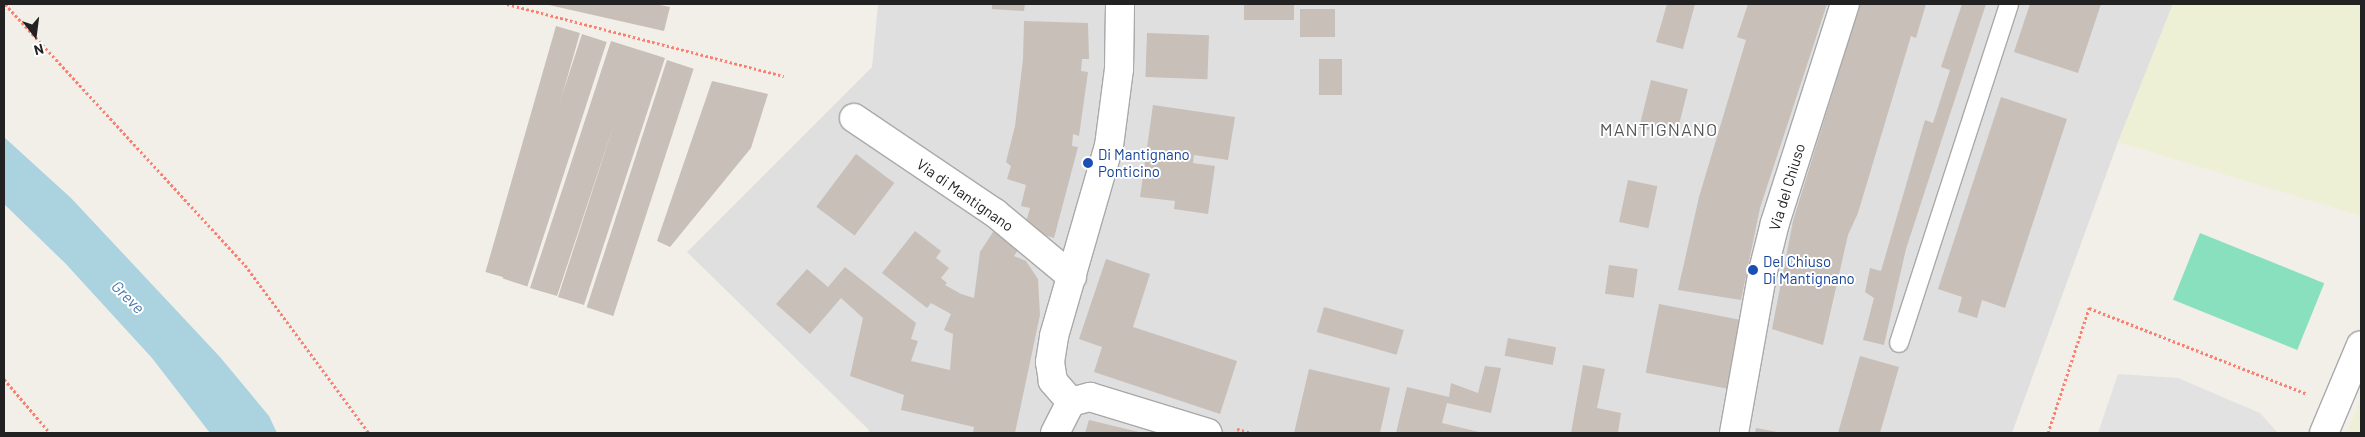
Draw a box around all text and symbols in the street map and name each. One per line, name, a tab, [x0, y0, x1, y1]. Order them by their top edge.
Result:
north arrow	[10, 10, 60, 60]
text: N	[32, 41, 46, 59]
district label: MANTIGNANO	[1599, 118, 1719, 140]
street label: Via del Chiuso	[1765, 141, 1809, 233]
place label: Di Mantignano Ponticino	[1098, 145, 1190, 180]
street label: Via di Mantignano	[913, 155, 1017, 235]
marker: Di Mantignano Ponticino	[1082, 157, 1094, 169]
place label: Del Chiuso Di Mantignano	[1763, 252, 1855, 287]
marker: Del Chiuso Di Mantignano	[1747, 264, 1759, 276]
water label: Greve	[108, 277, 148, 317]

